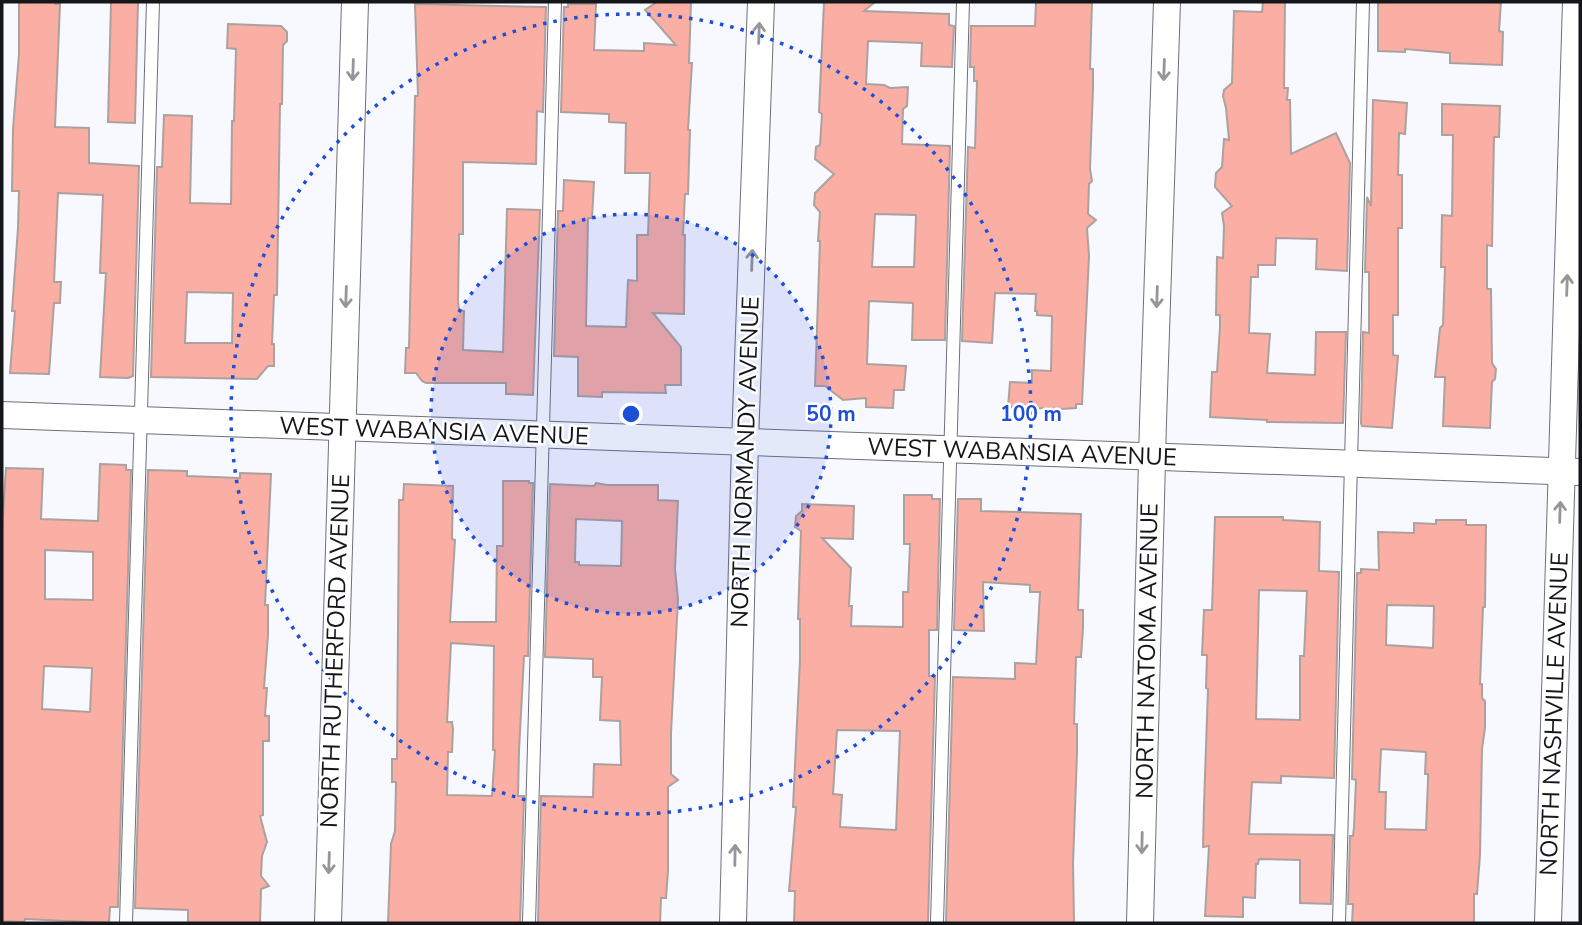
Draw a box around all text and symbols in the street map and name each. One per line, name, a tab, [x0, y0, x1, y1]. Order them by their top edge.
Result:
one-way arrow	[753, 22, 766, 45]
one-way arrow	[346, 58, 360, 81]
one-way arrow	[1158, 58, 1171, 81]
one-way arrow	[745, 249, 758, 272]
one-way arrow	[1560, 274, 1574, 297]
one-way arrow	[339, 286, 353, 309]
one-way arrow	[1150, 286, 1163, 309]
street label: NORTH NORMANDY AVENUE	[723, 296, 767, 628]
text: 50 m	[806, 400, 856, 428]
text: 100 m	[1000, 400, 1062, 428]
centre of rings	[619, 402, 643, 426]
street label: WEST WABANSIA AVENUE	[279, 410, 589, 452]
street label: WEST WABANSIA AVENUE	[867, 431, 1177, 473]
street label: NORTH RUTHERFORD AVENUE	[313, 474, 357, 828]
one-way arrow	[1554, 501, 1567, 524]
street label: NORTH NATOMA AVENUE	[1128, 503, 1166, 799]
street label: NORTH NASHVILLE AVENUE	[1532, 552, 1576, 876]
one-way arrow	[1136, 831, 1149, 854]
one-way arrow	[728, 844, 741, 867]
one-way arrow	[323, 851, 336, 874]

